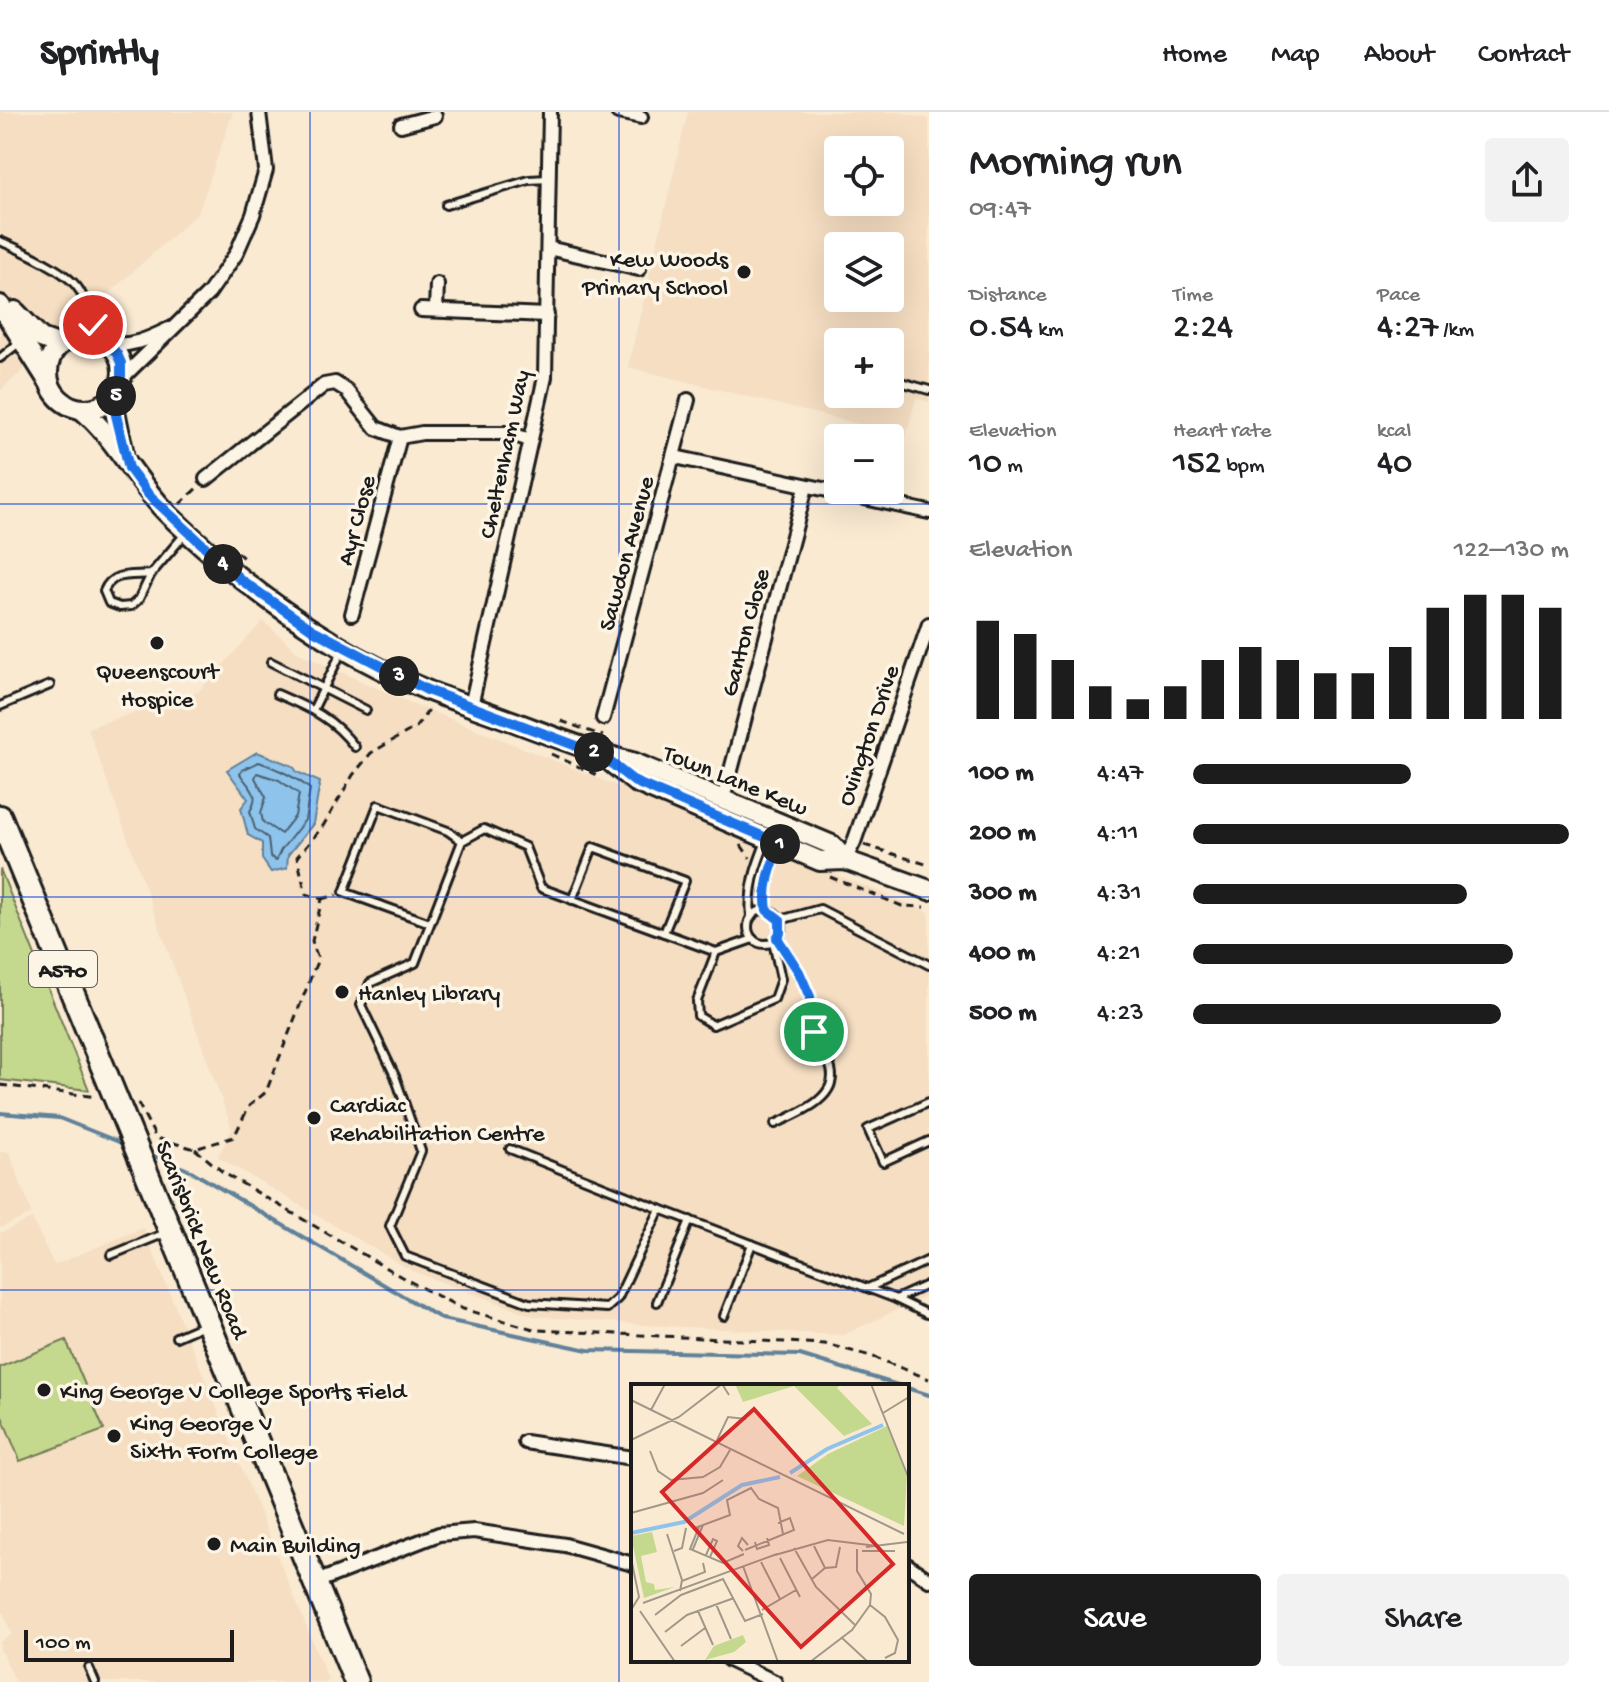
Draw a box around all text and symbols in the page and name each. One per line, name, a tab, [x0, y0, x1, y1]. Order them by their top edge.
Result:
text: Sprintly	[40, 33, 159, 77]
text: Home	[1162, 39, 1227, 72]
text: Map	[1271, 39, 1320, 72]
text: About	[1364, 39, 1434, 72]
text: Contact	[1478, 39, 1569, 72]
map controls	[824, 136, 904, 504]
button: locate	[824, 136, 904, 216]
button: share	[1485, 138, 1569, 222]
text: Morning run	[969, 139, 1182, 191]
text: 09:47	[969, 195, 1031, 226]
button: layers	[824, 232, 904, 312]
place label: Kew Woods Primary School	[581, 247, 729, 304]
marker: Kew Woods Primary School	[735, 263, 753, 281]
text: Distance	[969, 283, 1047, 309]
text: Time	[1173, 283, 1213, 309]
text: Pace	[1377, 283, 1420, 309]
pin	[59, 291, 127, 359]
icon: check	[71, 303, 115, 347]
text: 0.54	[969, 309, 1033, 349]
text: 2:24	[1173, 309, 1233, 349]
text: 4:27	[1377, 309, 1438, 349]
text: km	[1033, 318, 1064, 344]
text: /km	[1438, 318, 1474, 344]
button: +	[824, 328, 904, 408]
street label: Cheltenham Way	[474, 368, 538, 542]
pin: 5	[96, 376, 136, 416]
text: 5	[110, 383, 122, 409]
text: Elevation	[969, 419, 1056, 445]
text: Heart rate	[1173, 419, 1271, 445]
text: kcal	[1377, 419, 1411, 445]
button: −	[824, 424, 904, 504]
text: 10	[969, 445, 1002, 485]
text: 152	[1173, 445, 1221, 485]
text: 40	[1377, 445, 1412, 485]
text: m	[1002, 454, 1023, 480]
text: bpm	[1221, 454, 1265, 480]
street label: Ayr Close	[332, 472, 384, 569]
street label: Sawdon Avenue	[594, 473, 663, 634]
text: Elevation	[969, 536, 1072, 567]
text: 122–130 m	[1454, 536, 1569, 567]
pin: 4	[203, 544, 243, 584]
text: 4	[218, 551, 228, 577]
street label: Ganton Close	[716, 565, 779, 700]
marker: Queenscourt Hospice	[148, 634, 166, 652]
pin: 3	[379, 656, 419, 696]
place label: Queenscourt Hospice	[96, 659, 220, 716]
street label: Ovington Drive	[833, 661, 908, 810]
text: 3	[393, 663, 405, 689]
pin: 2	[574, 732, 614, 772]
text: 2	[589, 739, 599, 765]
street label: Town Lane Kew	[656, 739, 811, 825]
text: 100 m	[969, 759, 1034, 790]
text: 4:47	[1097, 759, 1143, 790]
text: 200 m	[969, 819, 1036, 850]
text: 4:11	[1097, 819, 1138, 850]
pin: 1	[760, 824, 800, 864]
text: 1	[776, 831, 784, 857]
text: 300 m	[969, 879, 1037, 910]
text: 4:31	[1097, 879, 1141, 910]
text: 400 m	[969, 939, 1035, 970]
text: 4:21	[1097, 939, 1141, 970]
road number: A570	[29, 951, 97, 987]
place label: Hanley Library	[358, 981, 501, 1010]
marker: Hanley Library	[333, 983, 351, 1001]
pin	[780, 998, 848, 1066]
text: 500 m	[969, 999, 1037, 1030]
text: 4:23	[1097, 999, 1144, 1030]
icon: arrive	[792, 1010, 836, 1054]
place label: Cardiac Rehabilitation Centre	[330, 1093, 545, 1150]
marker: Cardiac Rehabilitation Centre	[305, 1109, 323, 1127]
street label: Scarisbrick New Road	[147, 1137, 253, 1345]
place label: King George V College Sports Field	[60, 1379, 408, 1408]
marker: King George V College Sports Field	[35, 1381, 53, 1399]
inset map	[631, 1384, 909, 1662]
place label: King George V Sixth Form College	[130, 1411, 318, 1468]
marker: King George V Sixth Form College	[105, 1427, 123, 1445]
place label: Main Building	[230, 1533, 361, 1562]
marker: Main Building	[205, 1535, 223, 1553]
button: Save	[969, 1574, 1261, 1666]
button: Share	[1277, 1574, 1569, 1666]
scale bar	[24, 1626, 234, 1662]
text: 100 m	[36, 1631, 91, 1657]

